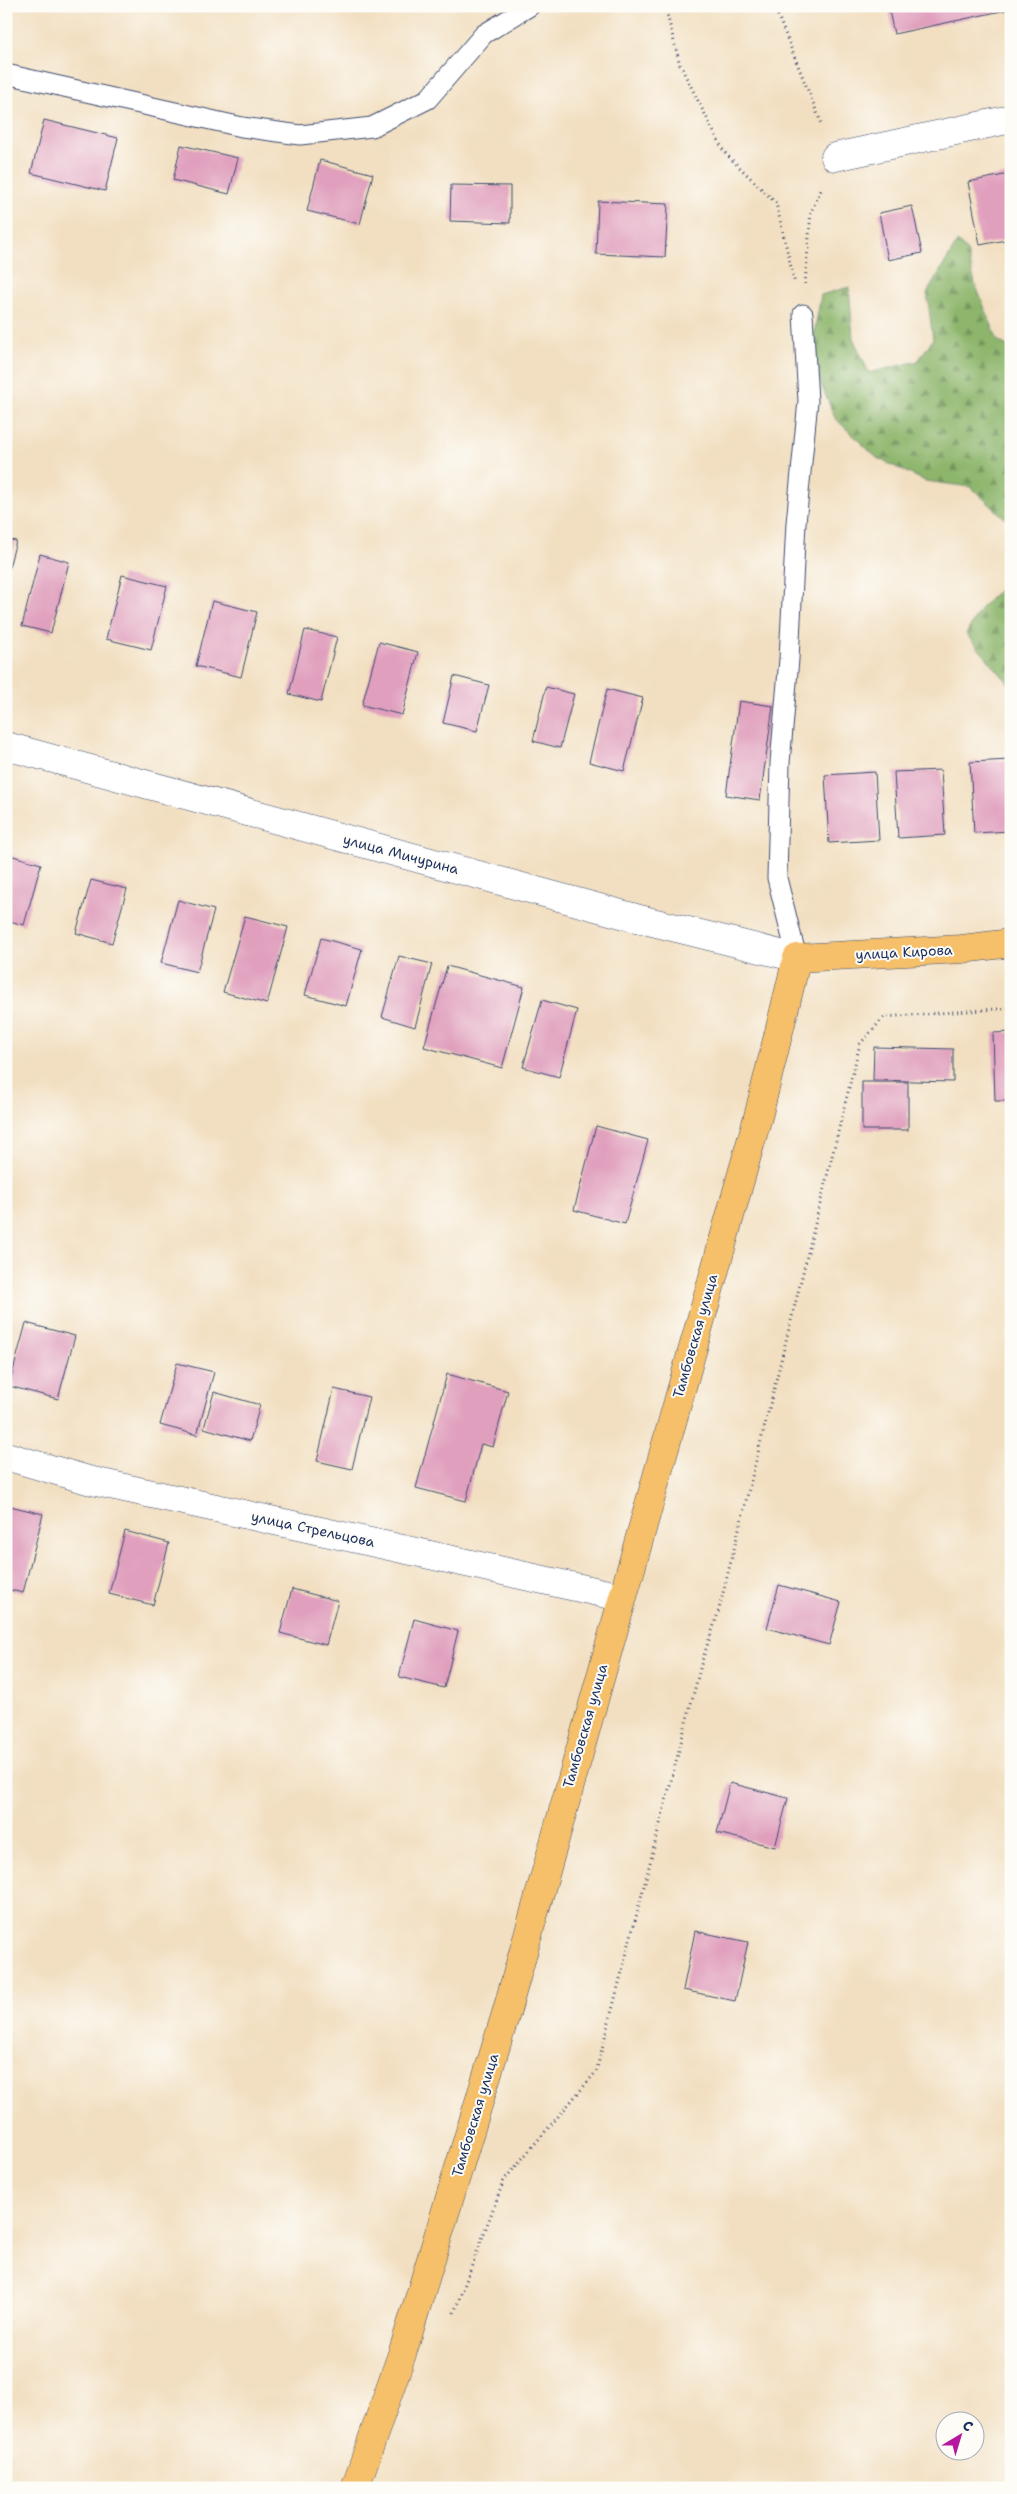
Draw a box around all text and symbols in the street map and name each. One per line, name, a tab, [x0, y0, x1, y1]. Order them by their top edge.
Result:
street label: улица Мичурина	[341, 830, 461, 878]
street label: улица Кирова	[855, 940, 953, 964]
street label: Тамбовская улица	[669, 1272, 721, 1400]
street label: улица Стрельцова	[250, 1507, 377, 1551]
street label: Тамбовская улица	[559, 1662, 611, 1790]
street label: Тамбовская улица	[448, 2051, 502, 2179]
north arrow	[934, 2412, 984, 2462]
text: С	[959, 2416, 977, 2435]

